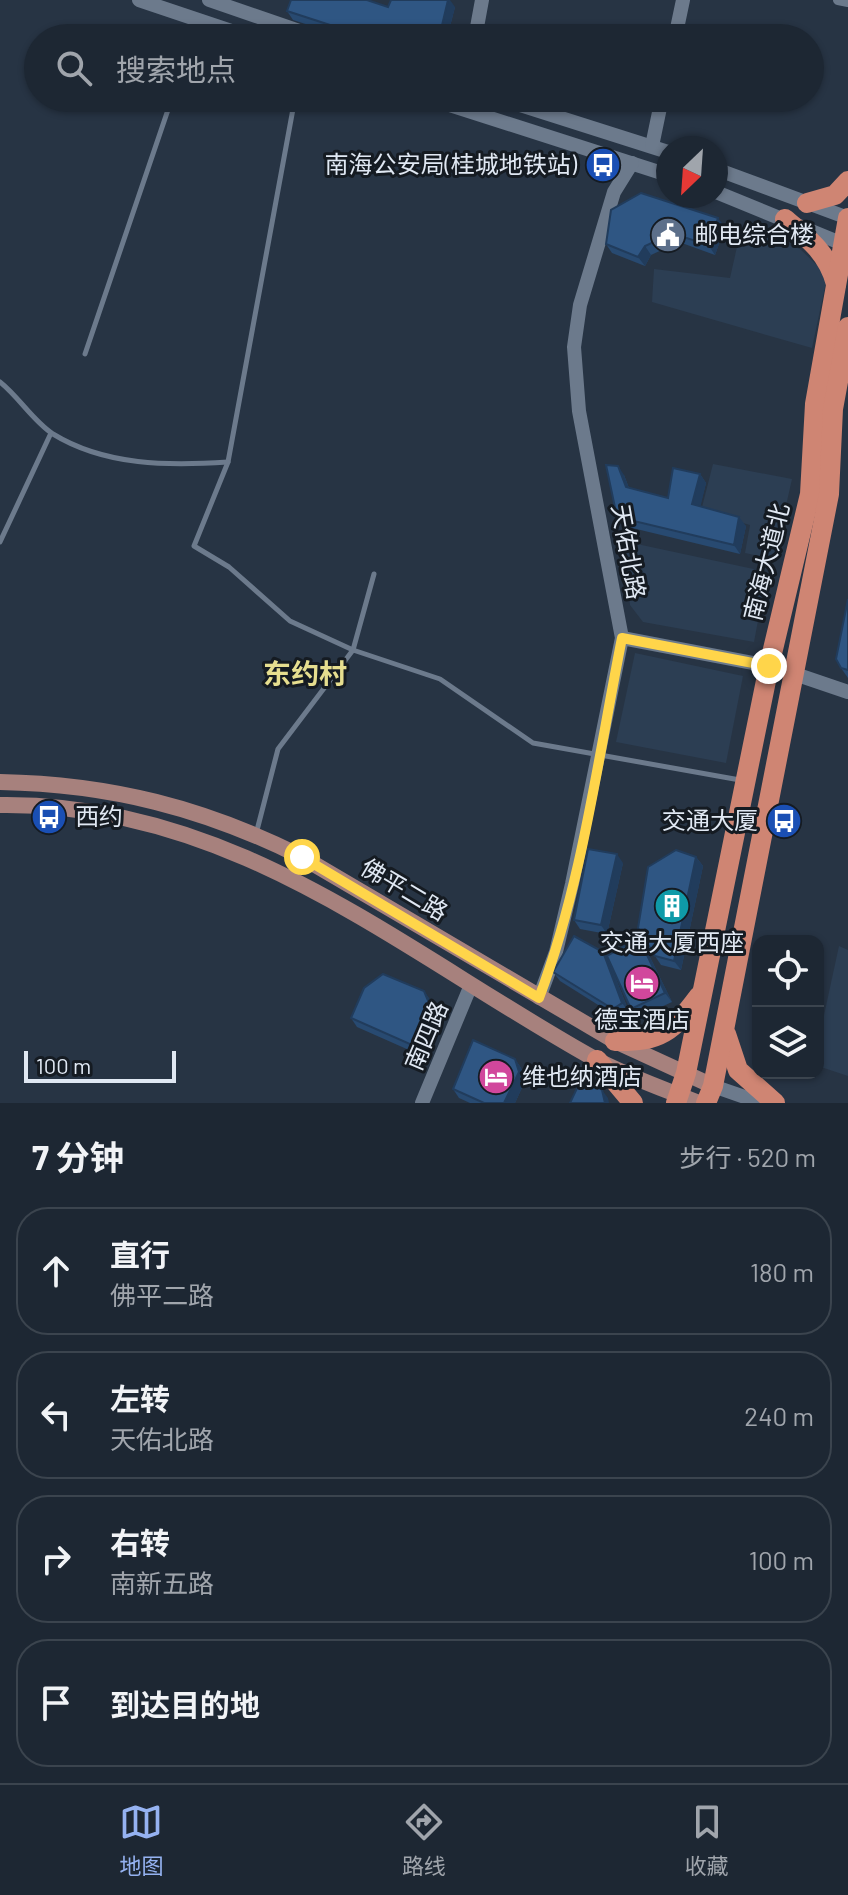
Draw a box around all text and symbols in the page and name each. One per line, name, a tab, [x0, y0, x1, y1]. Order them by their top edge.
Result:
search box	[24, 24, 824, 112]
icon: search	[52, 46, 96, 90]
text: 搜索地点	[116, 51, 236, 87]
north arrow	[656, 136, 728, 208]
bus stop icon: 南海公安局(桂城地铁站)	[584, 146, 622, 184]
place label: 南海公安局(桂城地铁站)	[324, 149, 578, 178]
public building icon: 邮电综合楼	[649, 216, 687, 254]
place label: 邮电综合楼	[694, 219, 814, 248]
street label: 南海大道北	[737, 500, 794, 623]
street label: 天佑北路	[607, 502, 652, 602]
route end	[751, 648, 787, 684]
district label: 东约村	[263, 656, 347, 690]
bus stop icon: 西约	[30, 798, 68, 836]
place label: 西约	[75, 801, 123, 830]
bus stop icon: 交通大厦	[765, 802, 803, 840]
place label: 交通大厦	[662, 805, 758, 834]
route start	[284, 839, 320, 875]
street label: 佛平二路	[356, 852, 453, 926]
building icon: 交通大厦西座	[653, 887, 691, 925]
place label: 交通大厦西座	[600, 927, 744, 956]
map controls	[752, 935, 824, 1079]
button: locate	[752, 935, 824, 1007]
hotel icon: 德宝酒店	[623, 964, 661, 1002]
street label: 南四路	[398, 997, 453, 1074]
place label: 德宝酒店	[594, 1004, 690, 1033]
button: layers	[752, 1007, 824, 1079]
scale bar	[24, 1047, 176, 1083]
text: 100 m	[36, 1052, 91, 1078]
hotel icon: 维也纳酒店	[477, 1058, 515, 1096]
place label: 维也纳酒店	[522, 1061, 642, 1090]
text: 7 分钟	[32, 1136, 124, 1177]
text: 步行 · 520 m	[679, 1141, 816, 1172]
text: 直行	[110, 1236, 170, 1272]
icon: ahead	[34, 1249, 78, 1293]
text: 180 m	[750, 1256, 814, 1287]
text: 佛平二路	[110, 1279, 214, 1310]
text: 左转	[110, 1380, 170, 1416]
icon: left	[34, 1393, 78, 1437]
text: 240 m	[744, 1400, 814, 1431]
text: 天佑北路	[110, 1423, 214, 1454]
text: 右转	[110, 1524, 170, 1560]
icon: right	[34, 1537, 78, 1581]
text: 100 m	[749, 1544, 814, 1575]
text: 南新五路	[110, 1567, 214, 1598]
icon: arrive	[34, 1681, 78, 1725]
text: 到达目的地	[110, 1686, 260, 1722]
tab: 地图	[119, 1800, 163, 1880]
tab: 路线	[402, 1800, 446, 1880]
tab: 收藏	[685, 1800, 729, 1880]

